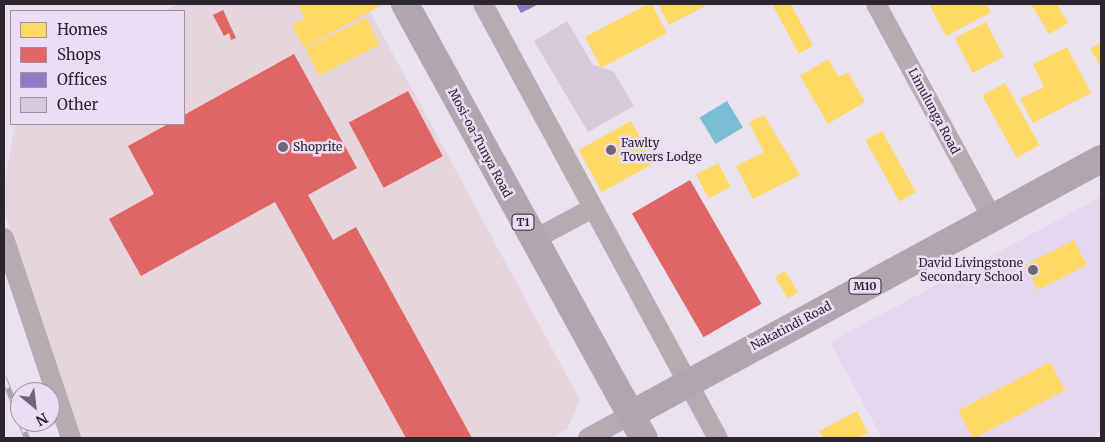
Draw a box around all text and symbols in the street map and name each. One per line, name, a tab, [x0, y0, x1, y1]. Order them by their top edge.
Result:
legend	[10, 10, 185, 125]
text: Homes	[57, 20, 108, 39]
text: Shops	[57, 45, 101, 64]
street label: Limulunga Road	[905, 66, 963, 156]
text: Offices	[57, 70, 107, 89]
street label: Mosi-oa-Tunya Road	[445, 86, 515, 200]
text: Other	[57, 95, 98, 114]
place label: Fawlty Towers Lodge	[621, 136, 702, 164]
place label: Shoprite	[293, 140, 342, 154]
marker: Shoprite	[277, 141, 289, 153]
marker: Fawlty Towers Lodge	[605, 144, 617, 156]
road number: T1	[510, 213, 536, 230]
place label: David Livingstone Secondary School	[919, 256, 1023, 284]
marker: David Livingstone Secondary School	[1027, 264, 1039, 276]
road number: M10	[848, 278, 882, 294]
street label: Nakatindi Road	[748, 299, 834, 353]
north arrow	[10, 382, 60, 432]
text: N	[33, 409, 51, 430]

